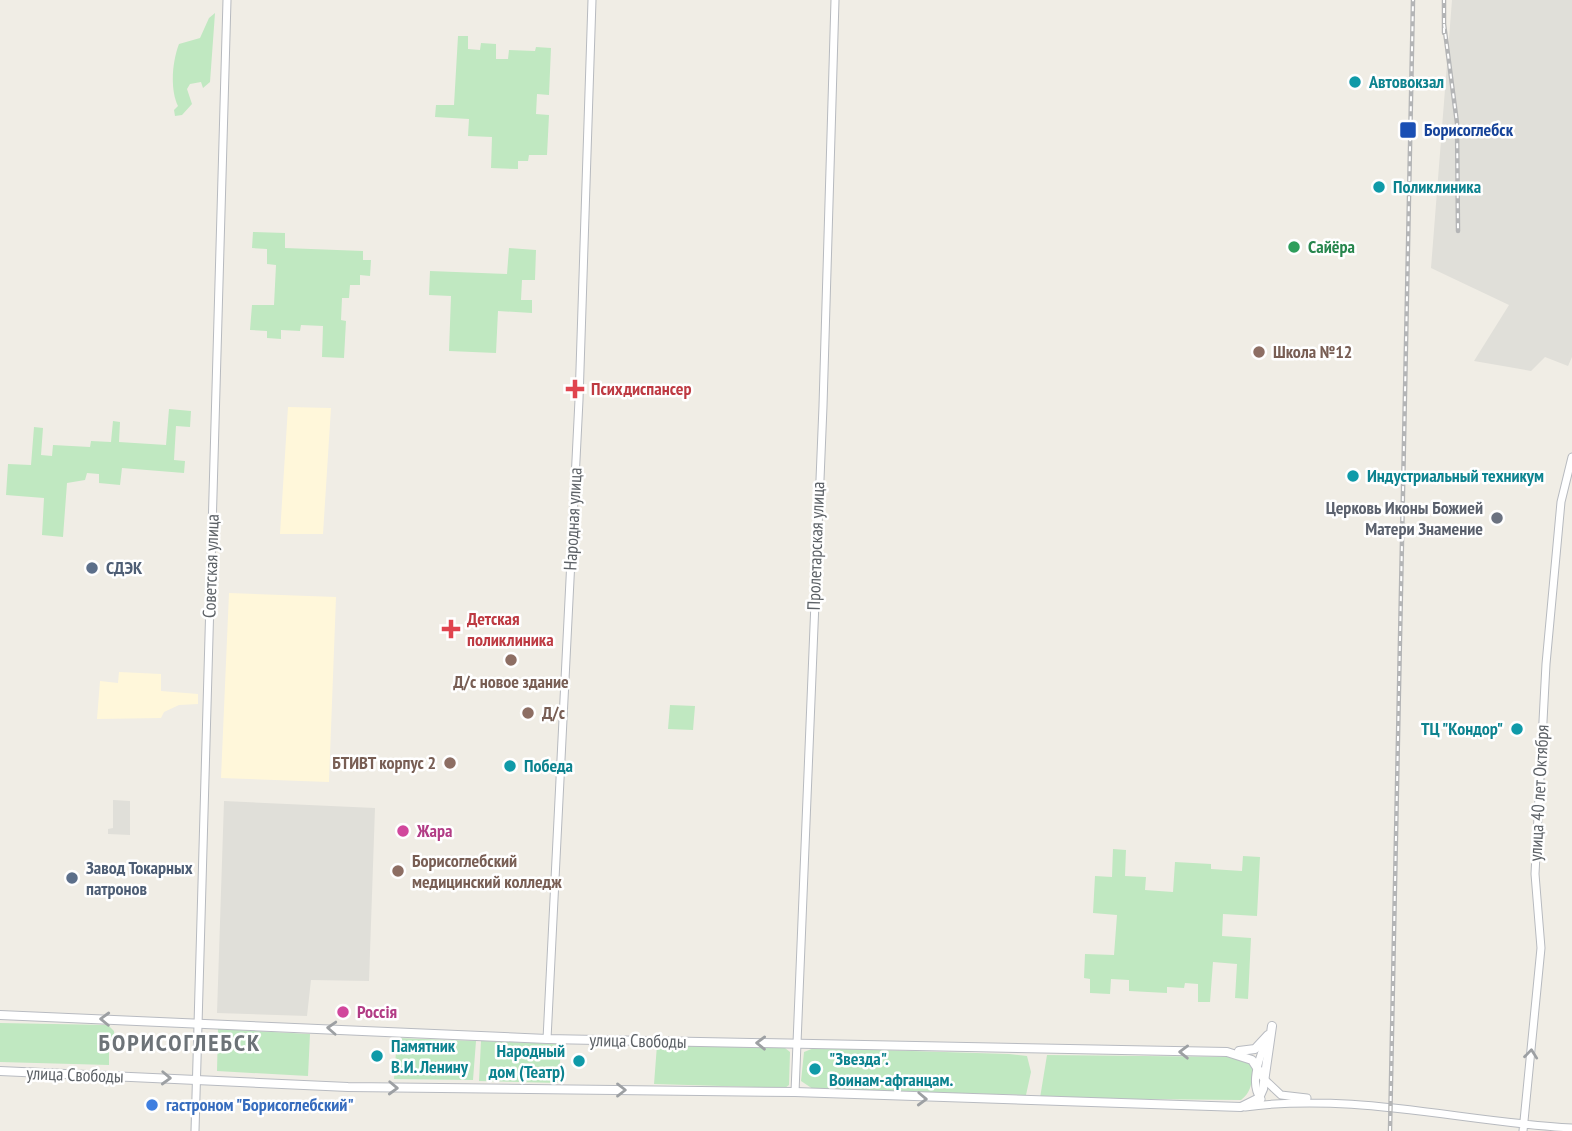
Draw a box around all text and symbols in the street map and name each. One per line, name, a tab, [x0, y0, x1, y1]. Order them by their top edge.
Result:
place label: Автовокзал	[1368, 70, 1444, 93]
marker: Автовокзал	[1347, 74, 1363, 90]
place label: Борисоглебск	[1424, 118, 1514, 141]
marker: Борисоглебск	[1398, 120, 1418, 140]
place label: Поликлиника	[1393, 175, 1481, 198]
marker: Поликлиника	[1371, 179, 1387, 195]
place label: Сайёра	[1308, 235, 1355, 258]
marker: Сайёра	[1286, 239, 1302, 255]
place label: Школа №12	[1273, 340, 1352, 363]
marker: Школа №12	[1251, 344, 1267, 360]
place label: Психдиспансер	[591, 377, 692, 400]
marker: Психдиспансер	[565, 379, 585, 399]
place label: Индустриальный техникум	[1367, 464, 1544, 487]
street label: Народная улица	[558, 467, 587, 571]
marker: Индустриальный техникум	[1345, 468, 1361, 484]
street label: Пролетарская улица	[802, 481, 829, 611]
place label: Церковь Иконы Божией Матери Знамение	[1326, 496, 1483, 540]
marker: Церковь Иконы Божией Матери Знамение	[1489, 510, 1505, 526]
street label: Советская улица	[197, 514, 224, 618]
place label: СДЭК	[106, 556, 143, 579]
marker: СДЭК	[84, 560, 100, 576]
place label: Детская поликлиника	[467, 607, 554, 651]
marker: Детская поликлиника	[441, 619, 461, 639]
marker: Д/с новое здание	[503, 652, 519, 668]
place label: Д/с новое здание	[453, 670, 569, 693]
place label: Д/с	[542, 701, 566, 724]
marker: Д/с	[520, 705, 536, 721]
place label: ТЦ "Кондор"	[1421, 717, 1503, 740]
marker: ТЦ "Кондор"	[1509, 721, 1525, 737]
street label: улица 40 лет Октября	[1523, 724, 1554, 862]
place label: БТИВТ корпус 2	[332, 751, 436, 774]
place label: Победа	[524, 754, 573, 777]
marker: БТИВТ корпус 2	[442, 755, 458, 771]
marker: Победа	[502, 758, 518, 774]
place label: Жара	[416, 819, 453, 842]
marker: Жара	[395, 823, 411, 839]
place label: Борисоглебский медицинский колледж	[412, 849, 562, 893]
place label: Завод Токарных патронов	[86, 856, 193, 900]
marker: Борисоглебский медицинский колледж	[390, 863, 406, 879]
marker: Завод Токарных патронов	[64, 870, 80, 886]
place label: Россiя	[357, 1000, 397, 1023]
marker: Россiя	[335, 1004, 351, 1020]
one-way arrow	[99, 1012, 110, 1027]
one-way arrow	[326, 1021, 337, 1036]
district label: БОРИСОГЛЕБСК	[99, 1027, 261, 1058]
street label: улица Свободы	[589, 1028, 687, 1053]
place label: Памятник В.И. Ленину	[391, 1034, 469, 1078]
one-way arrow	[755, 1035, 765, 1051]
place label: Народный дом (Театр)	[488, 1039, 565, 1083]
one-way arrow	[1178, 1044, 1189, 1060]
place label: "Звезда". Воинам-афганцам.	[829, 1047, 953, 1091]
marker: Памятник В.И. Ленину	[369, 1048, 385, 1064]
one-way arrow	[1523, 1049, 1538, 1060]
marker: Народный дом (Театр)	[571, 1053, 587, 1069]
street label: улица Свободы	[26, 1061, 124, 1088]
marker: "Звезда". Воинам-афганцам.	[807, 1061, 823, 1077]
one-way arrow	[161, 1071, 172, 1086]
one-way arrow	[389, 1080, 399, 1096]
one-way arrow	[616, 1082, 627, 1098]
one-way arrow	[916, 1091, 927, 1106]
place label: гастроном "Борисоглебский"	[166, 1093, 354, 1116]
marker: гастроном "Борисоглебский"	[144, 1097, 160, 1113]

